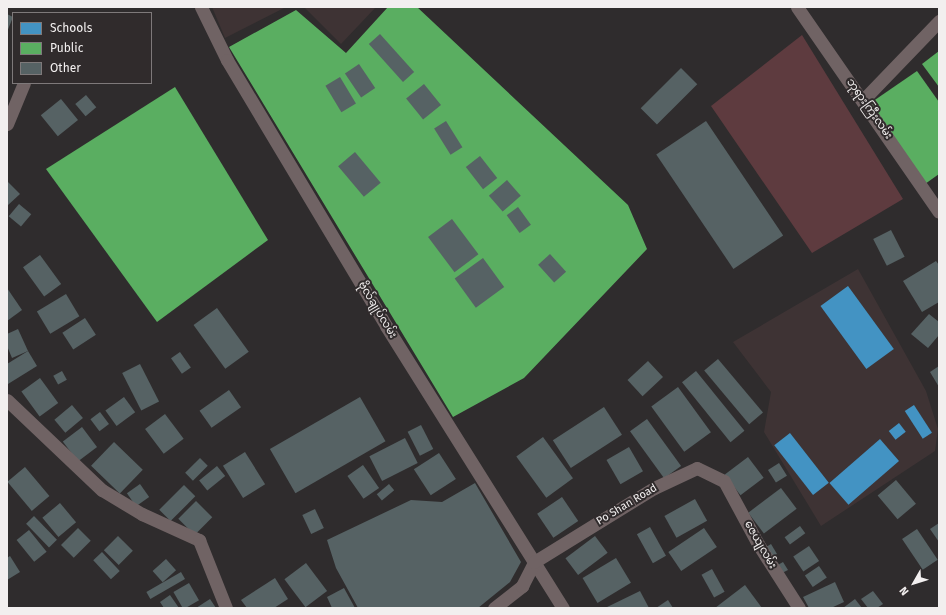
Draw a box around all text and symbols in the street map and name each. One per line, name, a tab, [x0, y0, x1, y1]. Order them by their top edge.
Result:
legend	[12, 12, 152, 84]
text: Schools	[50, 21, 92, 35]
text: Public	[50, 41, 83, 55]
text: Other	[50, 61, 81, 75]
street label: ဘုရားကြီးလမ်း	[843, 76, 895, 142]
street label: ဗိုလ်ချုပ်လမ်း	[355, 279, 399, 341]
street label: Po Shan Road	[594, 482, 660, 528]
street label: ဇေယျလမ်း	[741, 519, 779, 571]
north arrow	[894, 563, 934, 603]
text: N	[897, 584, 912, 598]

